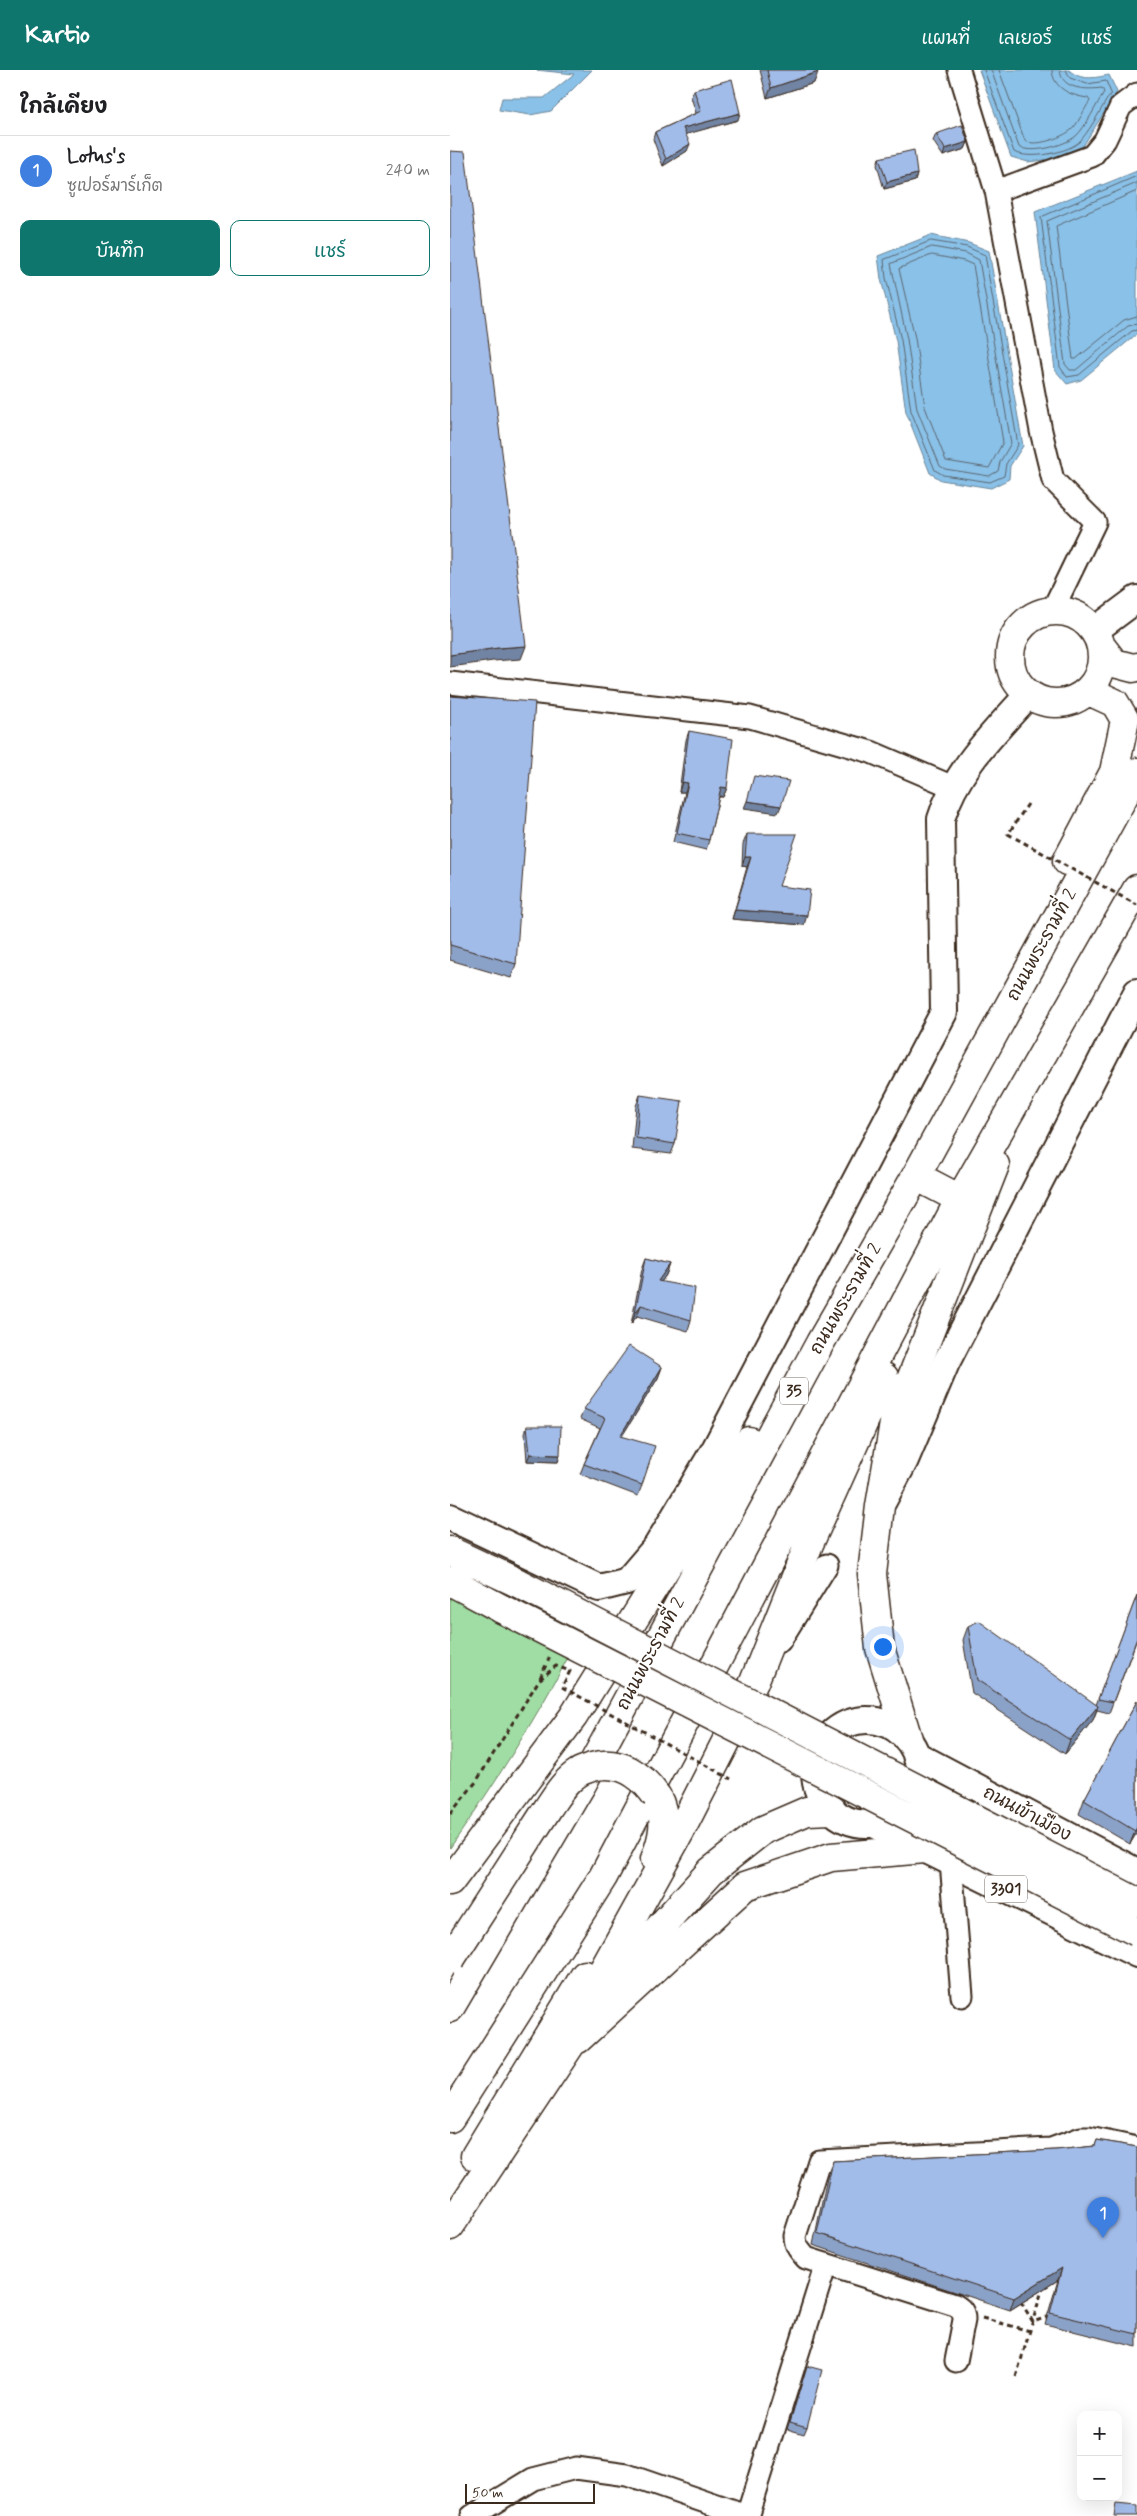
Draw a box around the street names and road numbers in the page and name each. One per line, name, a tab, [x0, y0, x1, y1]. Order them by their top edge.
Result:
street label: ถนนพระรามที่ 2	[995, 881, 1083, 1005]
street label: ถนนพระรามที่ 2	[798, 1235, 888, 1359]
road number: 35	[780, 1378, 808, 1404]
street label: ถนนพระรามที่ 2	[605, 1590, 691, 1715]
street label: ถนนเข้าเมือง	[979, 1780, 1076, 1847]
road number: 3301	[985, 1876, 1027, 1902]

